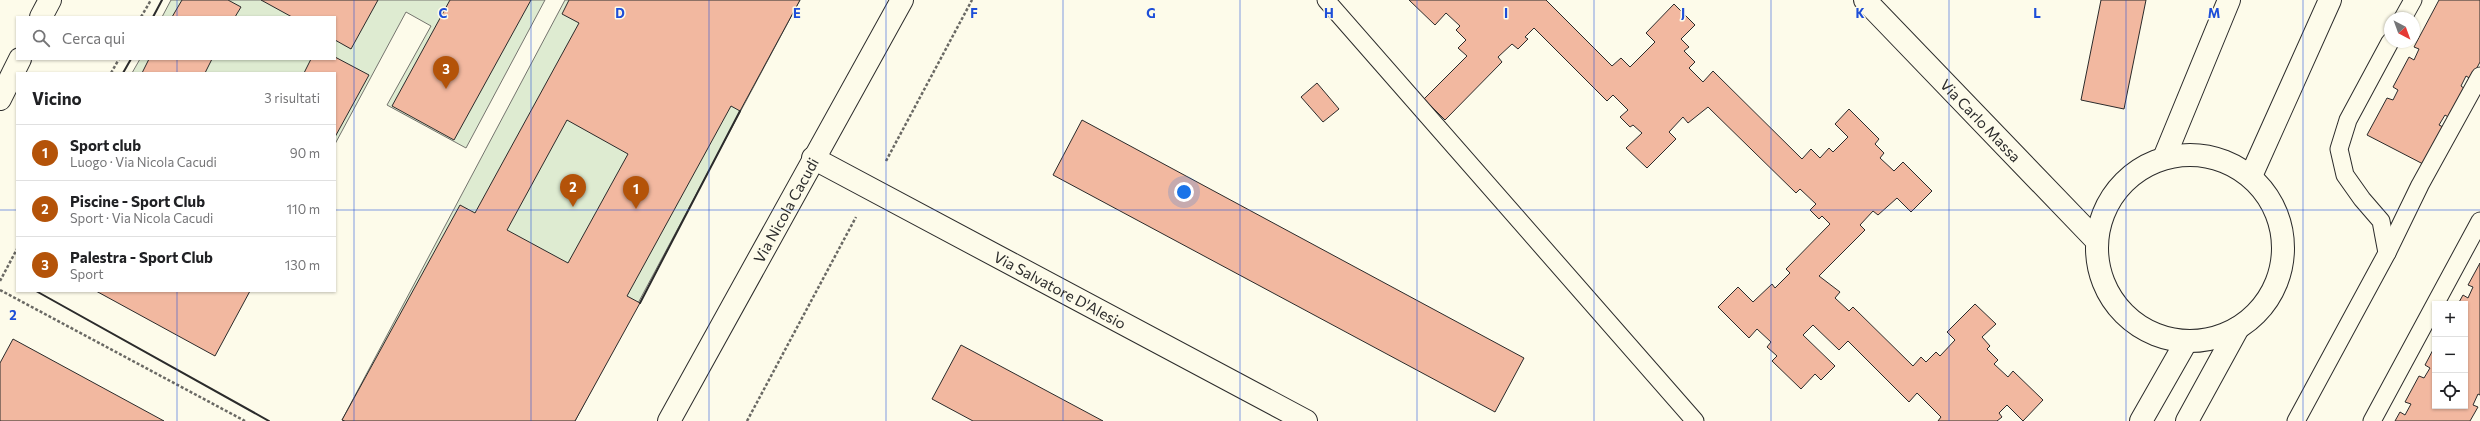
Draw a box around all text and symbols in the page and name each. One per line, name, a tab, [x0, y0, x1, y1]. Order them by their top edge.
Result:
text: C	[439, 5, 448, 21]
text: D	[615, 5, 625, 21]
text: E	[793, 5, 801, 21]
text: F	[970, 5, 978, 21]
text: G	[1146, 5, 1156, 21]
text: H	[1324, 5, 1334, 21]
text: I	[1504, 5, 1508, 21]
text: J	[1681, 5, 1685, 21]
text: K	[1855, 5, 1865, 21]
text: L	[2033, 5, 2041, 21]
text: M	[2208, 5, 2220, 21]
north arrow	[2384, 12, 2420, 48]
search box	[16, 16, 336, 60]
icon: search	[30, 27, 52, 49]
text: Cerca qui	[62, 29, 125, 47]
pin: 3	[433, 56, 459, 89]
street label: Via Carlo Massa	[1937, 75, 2025, 166]
text: Vicino	[32, 88, 82, 109]
text: 3 risultati	[264, 90, 320, 106]
text: Sport club	[70, 136, 141, 154]
text: 1	[42, 145, 48, 161]
text: 90 m	[290, 145, 320, 161]
text: Luogo · Via Nicola Cacudi	[70, 154, 217, 170]
street label: Via Nicola Cacudi	[749, 154, 822, 266]
pin: 2	[560, 174, 586, 207]
pin: 1	[623, 176, 649, 209]
your location	[1174, 182, 1194, 202]
text: Piscine - Sport Club	[70, 192, 205, 210]
text: 2	[41, 201, 49, 217]
text: 110 m	[287, 201, 320, 217]
text: Sport · Via Nicola Cacudi	[70, 210, 213, 226]
street label: Via Salvatore D'Alesio	[991, 247, 1129, 332]
text: Palestra - Sport Club	[70, 248, 213, 266]
text: 3	[41, 257, 49, 273]
text: 130 m	[285, 257, 320, 273]
text: Sport	[70, 266, 104, 282]
map controls	[2432, 301, 2468, 409]
button: +	[2432, 301, 2468, 337]
text: 2	[9, 307, 17, 323]
button: −	[2432, 337, 2468, 373]
button: locate	[2432, 373, 2468, 409]

